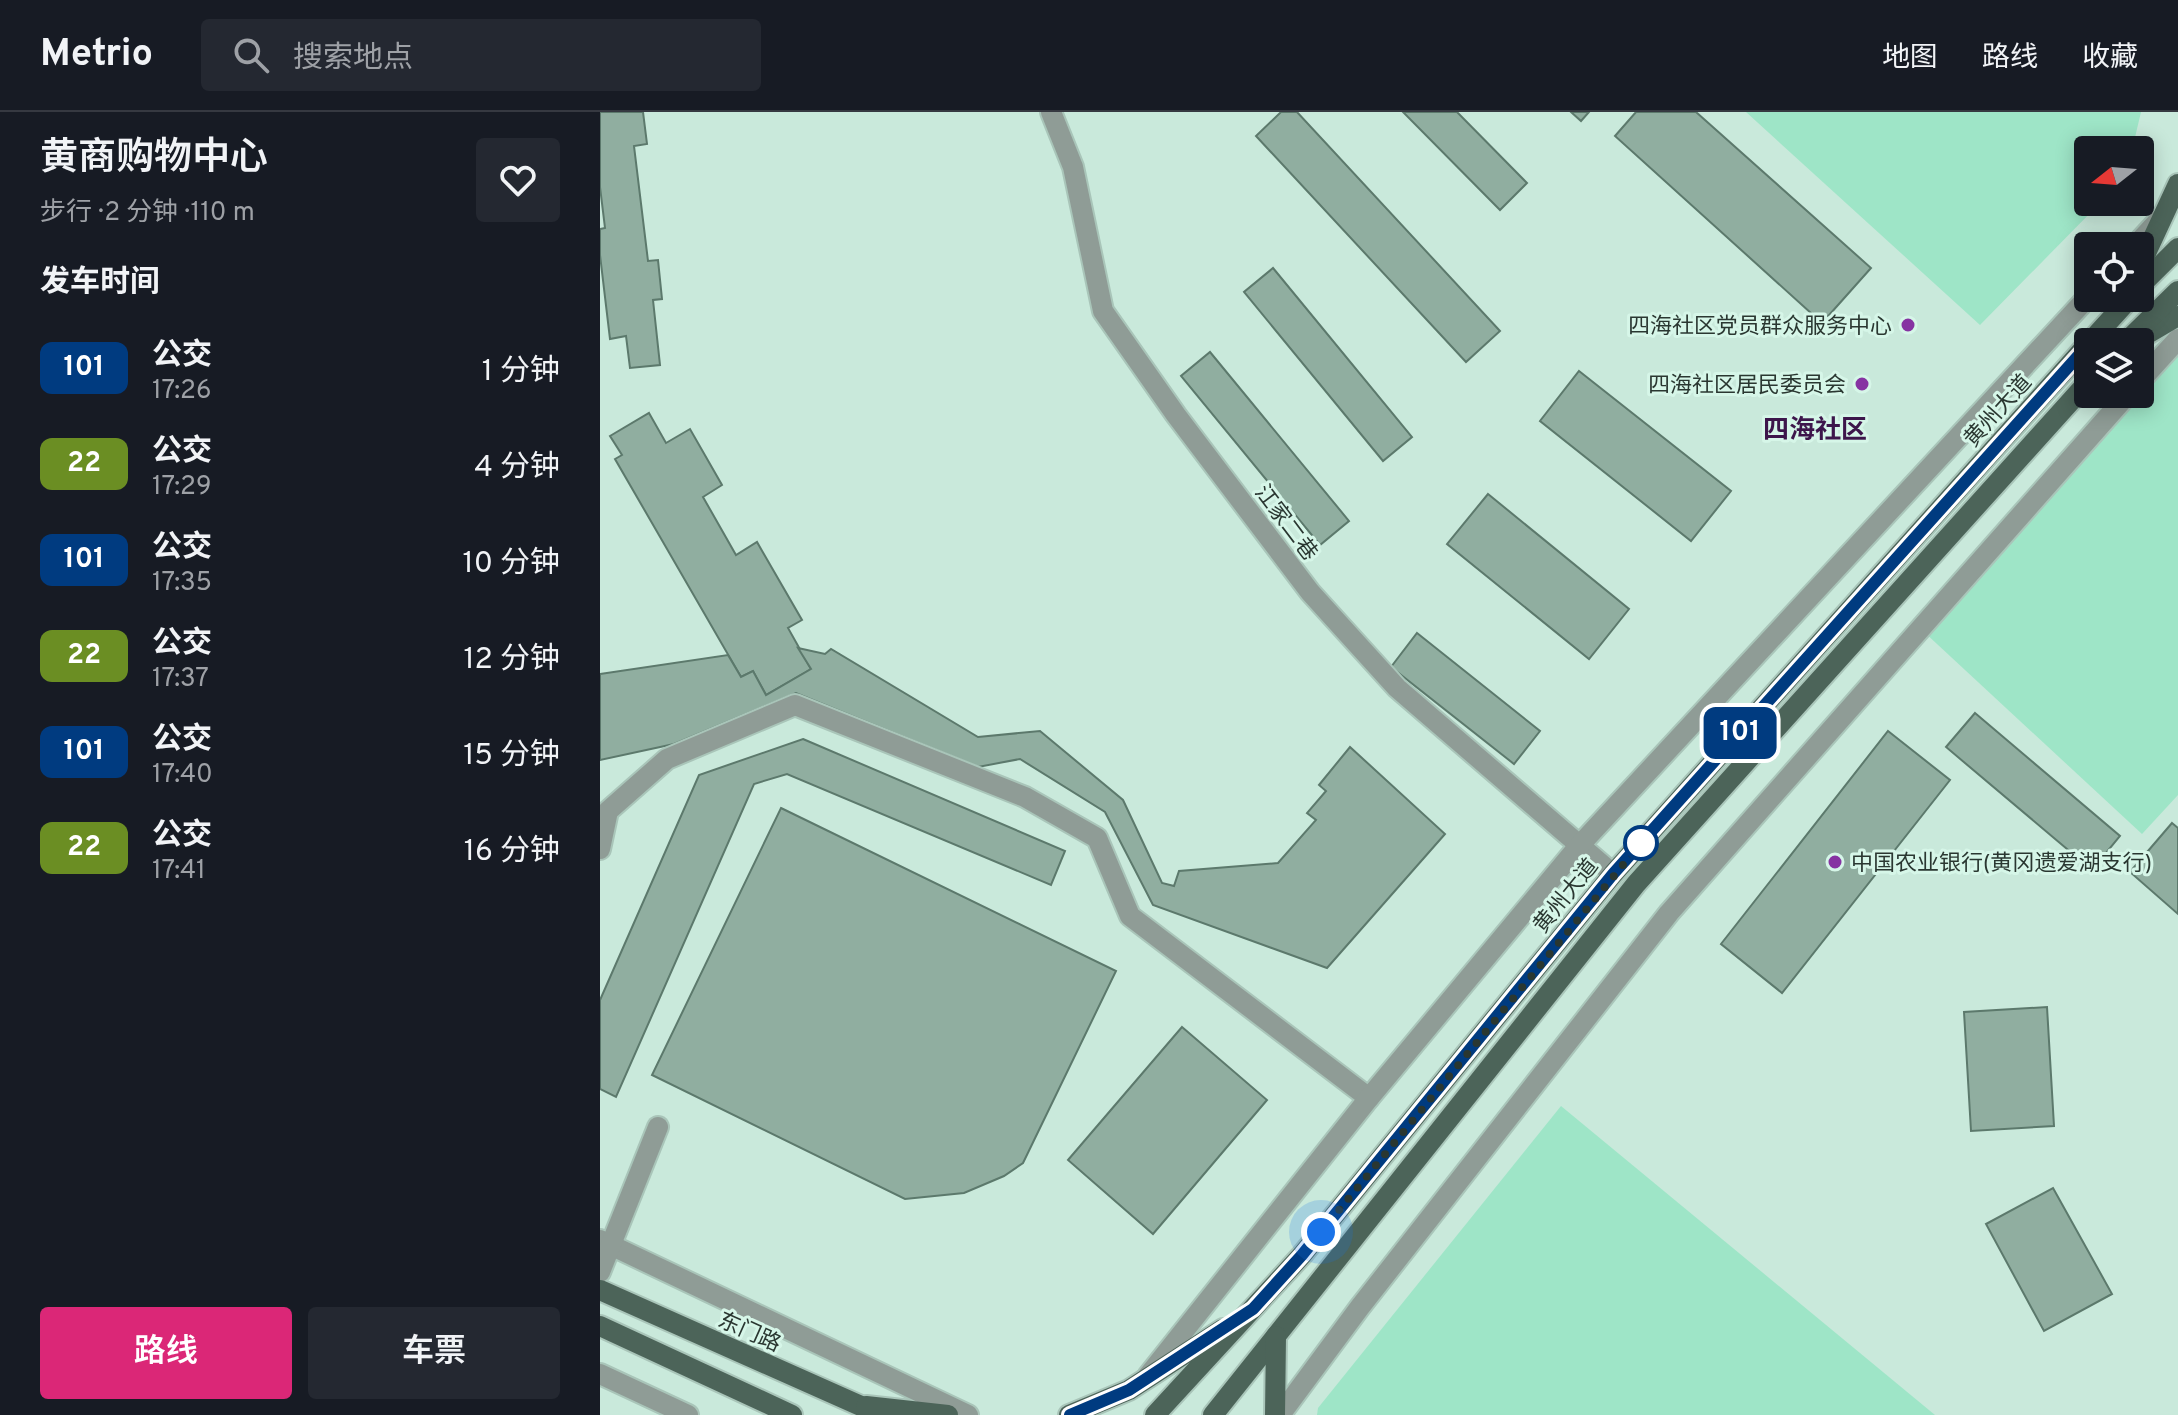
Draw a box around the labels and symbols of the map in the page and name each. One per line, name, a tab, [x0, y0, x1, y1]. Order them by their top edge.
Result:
north arrow	[2074, 136, 2154, 216]
place label: 四海社区党员群众服务中心	[1628, 314, 1892, 341]
marker: 四海社区党员群众服务中心	[1899, 316, 1917, 334]
street label: 黄州大道	[1959, 370, 2038, 453]
place label: 四海社区居民委员会	[1648, 373, 1846, 400]
marker: 四海社区居民委员会	[1853, 375, 1871, 393]
district label: 四海社区	[1763, 415, 1867, 448]
street label: 江家二巷	[1248, 480, 1322, 567]
line badge: 101	[1694, 707, 1786, 759]
unlabelled marker	[1624, 826, 1658, 860]
place label: 中国农业银行(黄冈遗爱湖支行)	[1851, 851, 2152, 878]
marker: 中国农业银行(黄冈遗爱湖支行)	[1826, 853, 1844, 871]
street label: 黄州大道	[1529, 854, 1605, 939]
your location	[1301, 1212, 1341, 1252]
street label: 东门路	[713, 1308, 785, 1359]

